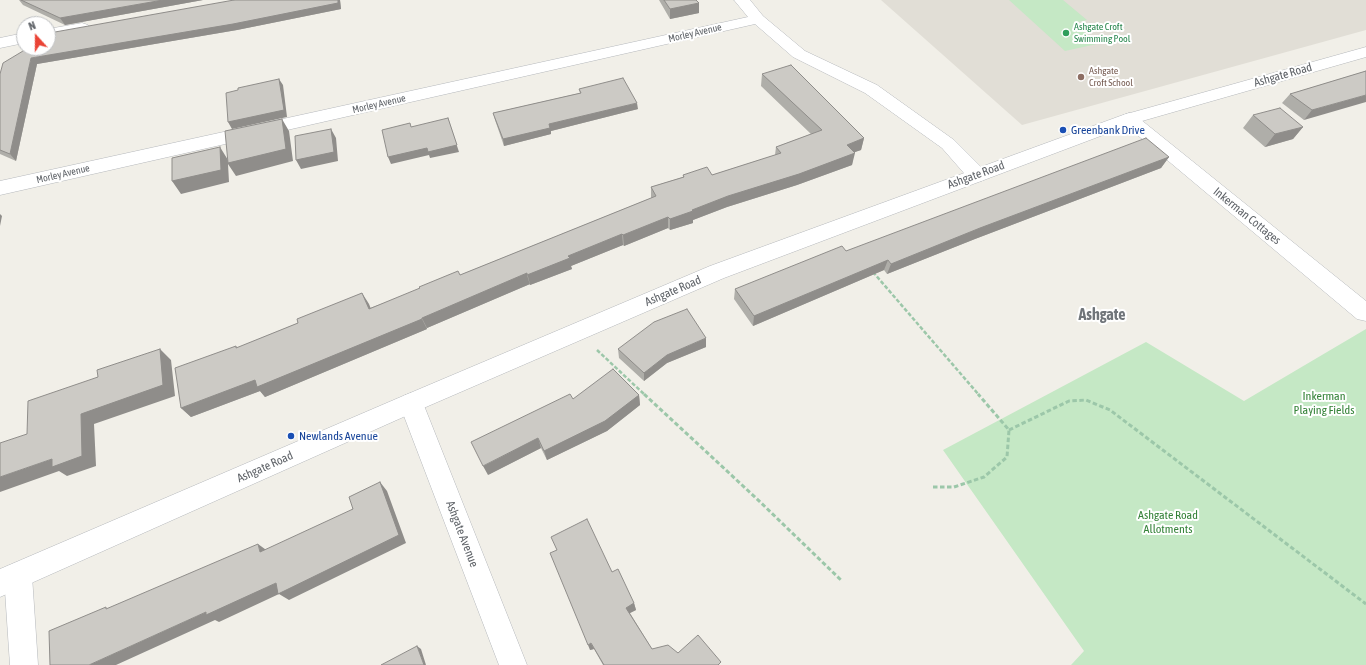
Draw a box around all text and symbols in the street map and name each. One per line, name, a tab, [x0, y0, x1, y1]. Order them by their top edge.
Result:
north arrow	[16, 16, 56, 56]
text: N	[27, 19, 37, 32]
street label: Morley Avenue	[667, 21, 723, 45]
place label: Ashgate Croft Swimming Pool	[1074, 21, 1130, 44]
marker: Ashgate Croft Swimming Pool	[1061, 28, 1071, 38]
street label: Ashgate Road	[1252, 60, 1314, 90]
place label: Ashgate Croft School	[1089, 65, 1133, 88]
marker: Ashgate Croft School	[1076, 72, 1086, 82]
street label: Morley Avenue	[351, 92, 407, 116]
place label: Greenbank Drive	[1071, 123, 1145, 137]
marker: Greenbank Drive	[1058, 125, 1068, 135]
street label: Ashgate Road	[945, 158, 1007, 192]
street label: Morley Avenue	[35, 162, 91, 186]
street label: Inkerman Cottages	[1210, 184, 1284, 248]
street label: Ashgate Road	[643, 273, 703, 309]
district label: Ashgate	[1079, 305, 1125, 325]
park label: Inkerman Playing Fields	[1294, 389, 1354, 417]
place label: Newlands Avenue	[299, 429, 378, 443]
marker: Newlands Avenue	[286, 431, 296, 441]
street label: Ashgate Road	[235, 448, 295, 486]
street label: Ashgate Avenue	[443, 499, 481, 569]
park label: Ashgate Road Allotments	[1138, 508, 1198, 536]

